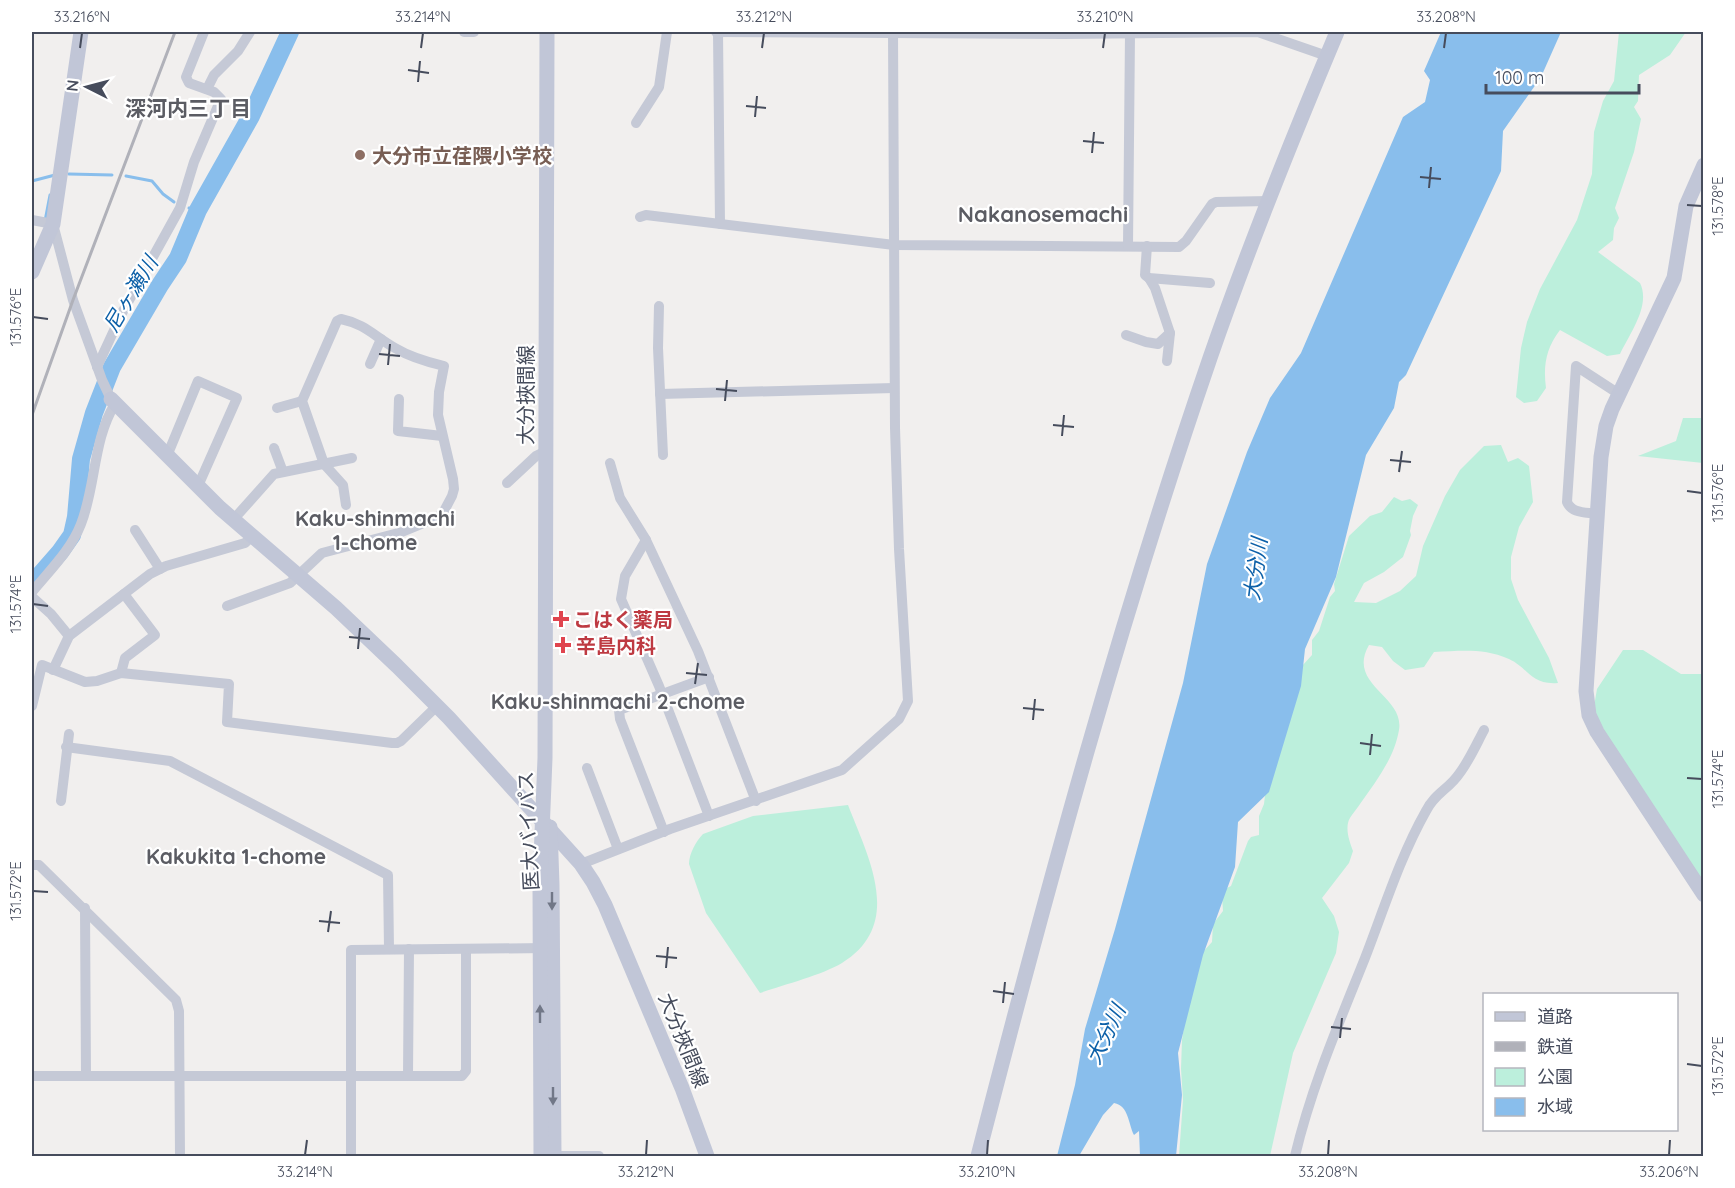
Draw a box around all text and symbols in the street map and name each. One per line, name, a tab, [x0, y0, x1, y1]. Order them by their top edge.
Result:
text: 33.216°N	[54, 7, 110, 26]
text: 33.214°N	[395, 7, 451, 26]
text: 33.212°N	[736, 7, 792, 26]
text: 33.210°N	[1076, 7, 1134, 26]
text: 33.208°N	[1416, 7, 1476, 26]
north arrow	[57, 57, 117, 117]
scale bar	[1486, 57, 1639, 95]
text: 100 m	[1495, 66, 1544, 89]
text: N	[62, 79, 83, 92]
district label: 深河内三丁目	[125, 95, 251, 121]
place label: 大分市立荏隈小学校	[372, 143, 552, 168]
marker: 大分市立荏隈小学校	[353, 148, 367, 162]
text: 131.578°E	[1708, 176, 1727, 236]
district label: Nakanosemachi	[958, 200, 1128, 228]
water label: 尼ヶ瀬川	[97, 250, 164, 337]
text: 131.576°E	[6, 288, 25, 346]
street label: 大分挾間線	[513, 345, 538, 445]
text: 131.576°E	[1708, 464, 1727, 522]
district label: Kaku-shinmachi 1-chome	[295, 505, 455, 555]
water label: 大分川	[1238, 534, 1272, 602]
text: 131.574°E	[6, 575, 25, 633]
place label: こはく薬局	[573, 607, 673, 632]
marker: こはく薬局	[554, 612, 568, 626]
place label: 辛島内科	[576, 633, 656, 658]
marker: 辛島内科	[554, 636, 572, 654]
district label: Kaku-shinmachi 2-chome	[491, 688, 745, 714]
text: 131.574°E	[1708, 750, 1727, 808]
street label: 医大バイパス	[512, 771, 544, 891]
district label: Kakukita 1-chome	[146, 843, 326, 869]
text: 131.572°E	[6, 861, 25, 921]
one-way arrow	[547, 891, 557, 910]
street label: 大分挾間線	[654, 989, 714, 1091]
legend	[1483, 993, 1678, 1131]
water label: 大分川	[1080, 998, 1131, 1068]
one-way arrow	[535, 1005, 545, 1024]
text: 道路	[1537, 1005, 1573, 1028]
text: 鉄道	[1537, 1035, 1573, 1058]
text: 131.572°E	[1708, 1036, 1727, 1096]
text: 公園	[1537, 1065, 1573, 1088]
one-way arrow	[548, 1086, 558, 1105]
text: 水域	[1537, 1095, 1573, 1118]
text: 33.214°N	[277, 1162, 333, 1181]
text: 33.212°N	[618, 1162, 674, 1181]
text: 33.210°N	[958, 1162, 1016, 1181]
text: 33.208°N	[1298, 1162, 1358, 1181]
text: 33.206°N	[1639, 1162, 1699, 1181]

